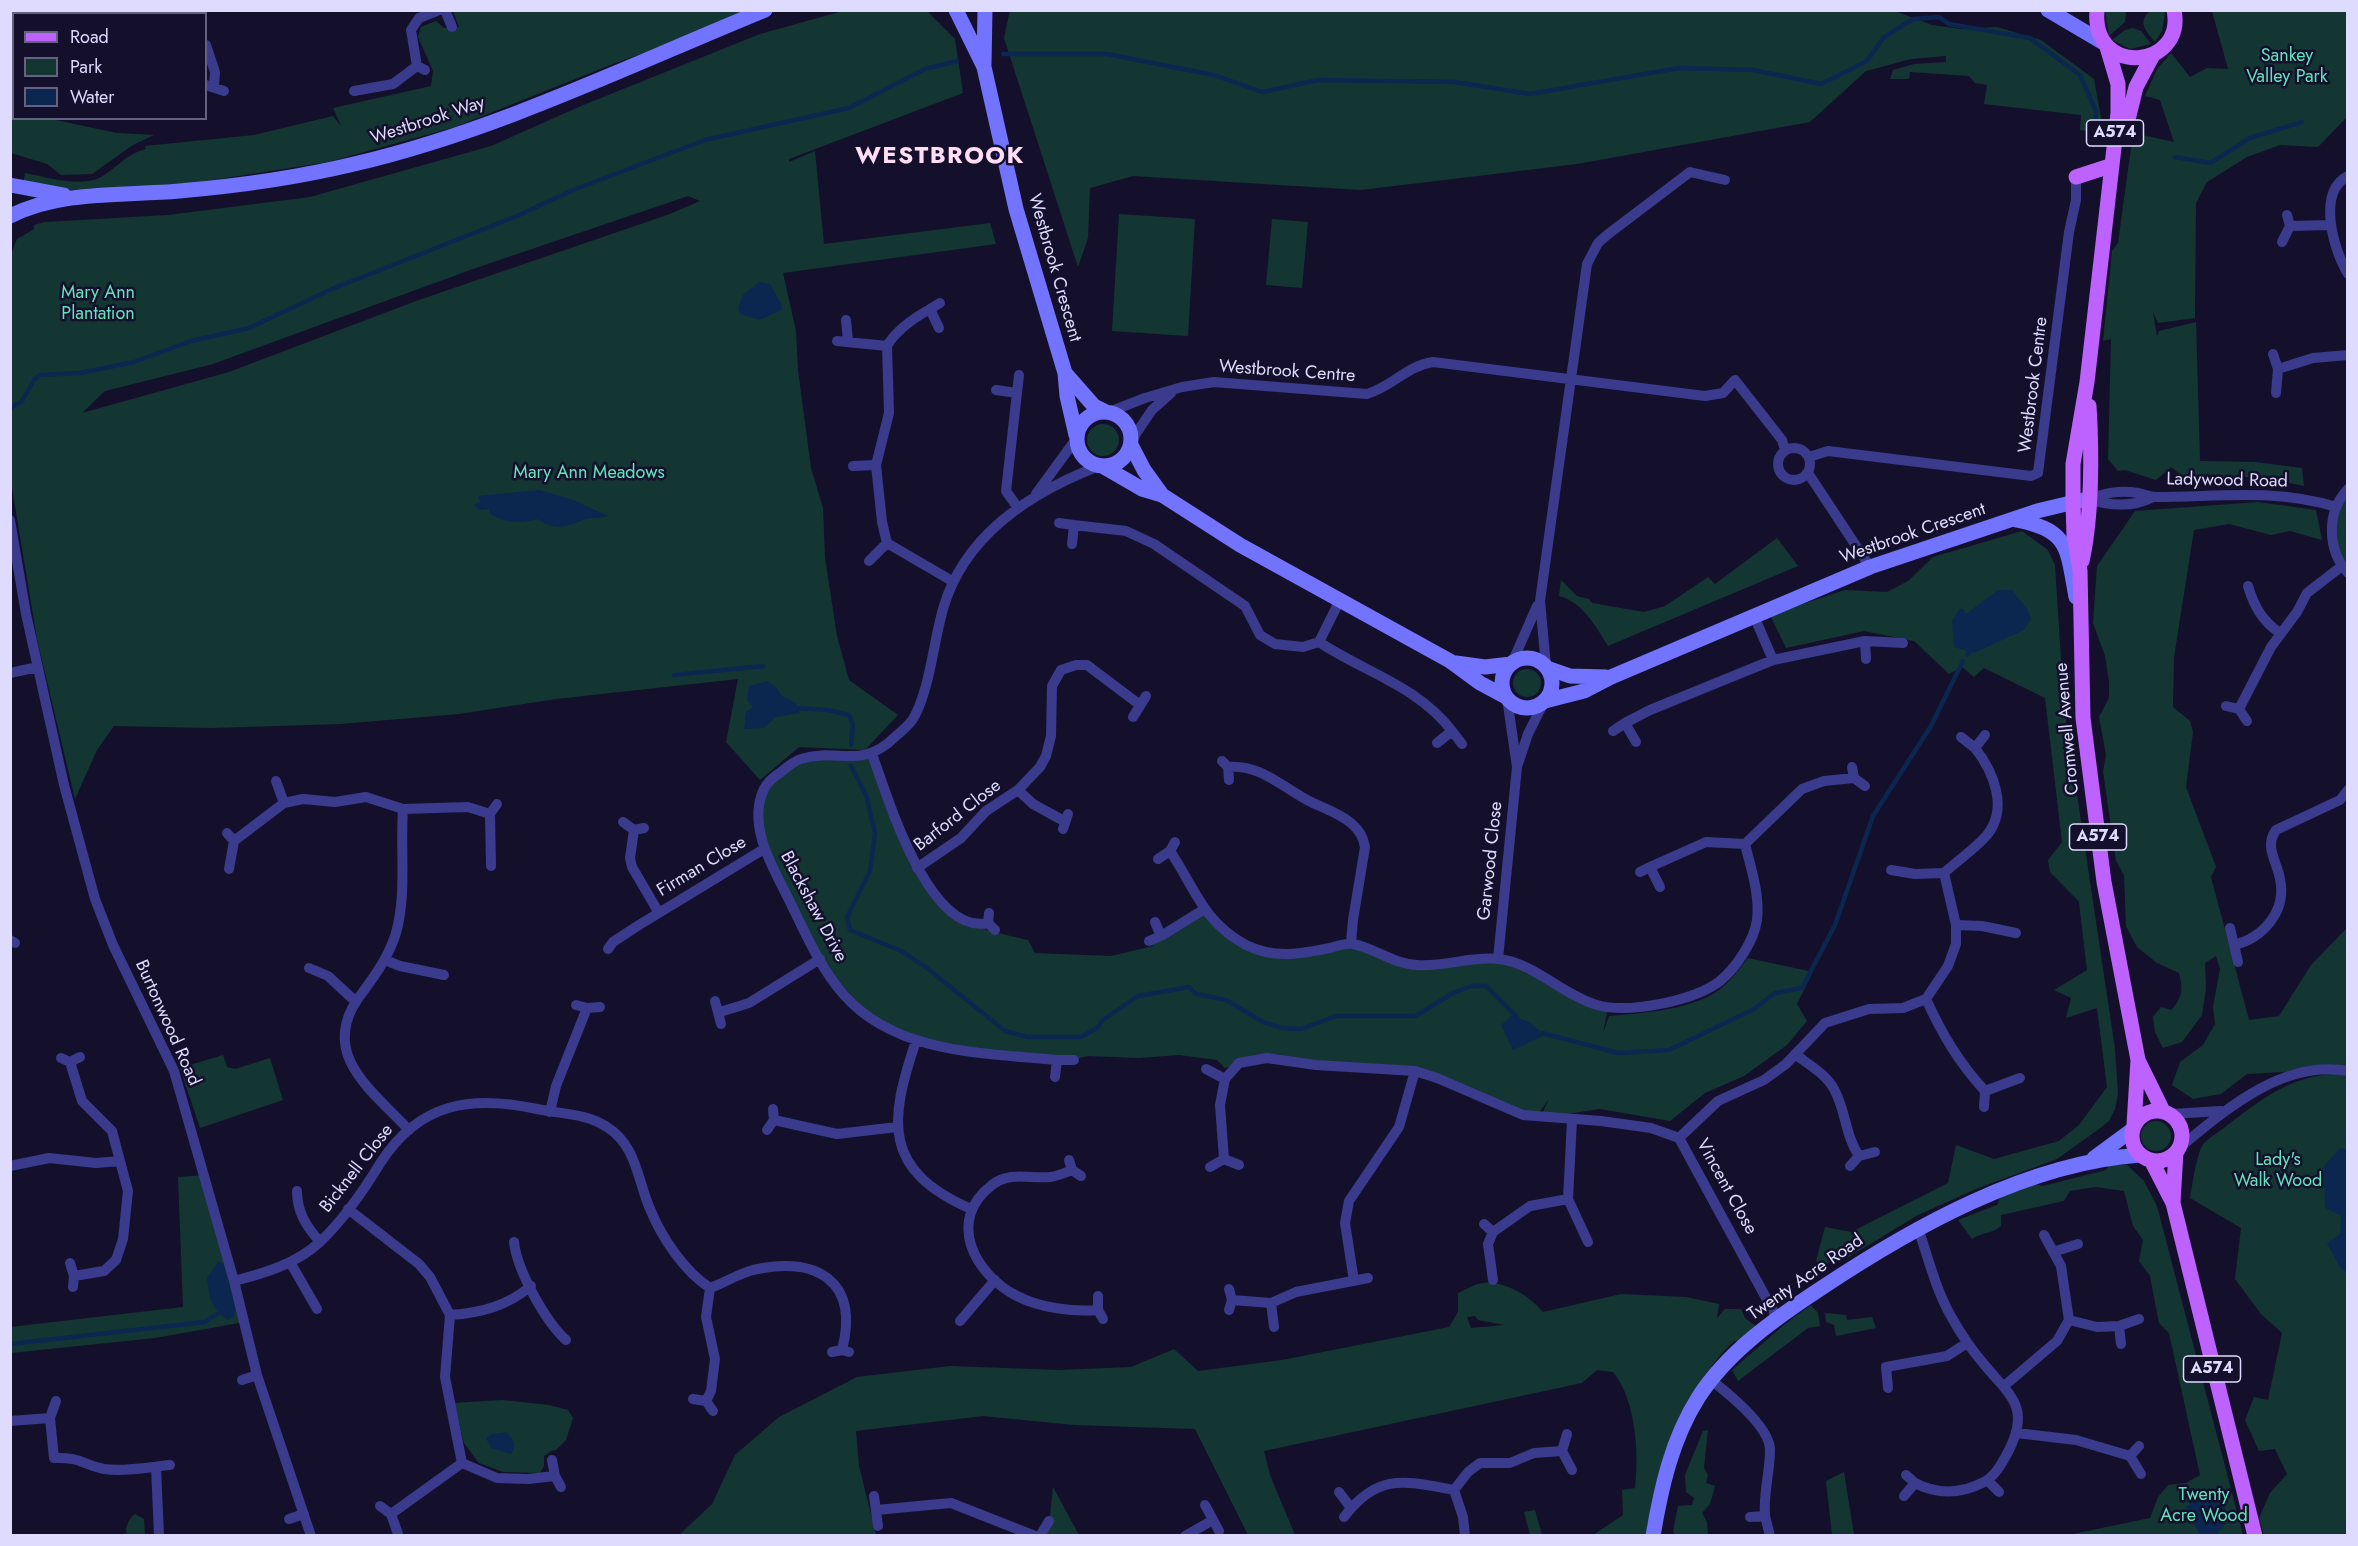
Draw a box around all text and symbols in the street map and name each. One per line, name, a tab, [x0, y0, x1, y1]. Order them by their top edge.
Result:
legend	[12, 12, 207, 120]
text: Road	[70, 24, 109, 50]
park label: Sankey Valley Park	[2246, 46, 2328, 88]
text: Park	[70, 54, 102, 80]
text: Water	[70, 84, 114, 110]
street label: Westbrook Way	[368, 92, 488, 150]
road number: A574	[2086, 120, 2144, 146]
district label: WESTBROOK	[855, 143, 1025, 171]
street label: Westbrook Crescent	[1023, 192, 1085, 344]
park label: Mary Ann Plantation	[61, 283, 135, 326]
street label: Westbrook Centre	[2015, 316, 2053, 454]
street label: Westbrook Centre	[1218, 356, 1356, 388]
park label: Mary Ann Meadows	[513, 463, 665, 485]
street label: Ladywood Road	[2166, 469, 2288, 493]
street label: Westbrook Crescent	[1837, 499, 1989, 569]
street label: Cromwell Avenue	[2051, 662, 2085, 796]
street label: Barford Close	[910, 775, 1006, 857]
street label: Garwood Close	[1474, 800, 1508, 922]
road number: A574	[2070, 824, 2126, 850]
street label: Firman Close	[653, 832, 751, 902]
street label: Blackshaw Drive	[775, 848, 851, 966]
street label: Burtonwood Road	[130, 957, 204, 1089]
street label: Bicknell Close	[316, 1120, 398, 1218]
street label: Vincent Close	[1691, 1135, 1761, 1239]
park label: Lady's Walk Wood	[2234, 1150, 2322, 1192]
street label: Twenty Acre Road	[1744, 1230, 1868, 1326]
road number: A574	[2184, 1356, 2240, 1382]
park label: Twenty Acre Wood	[2160, 1485, 2248, 1528]

